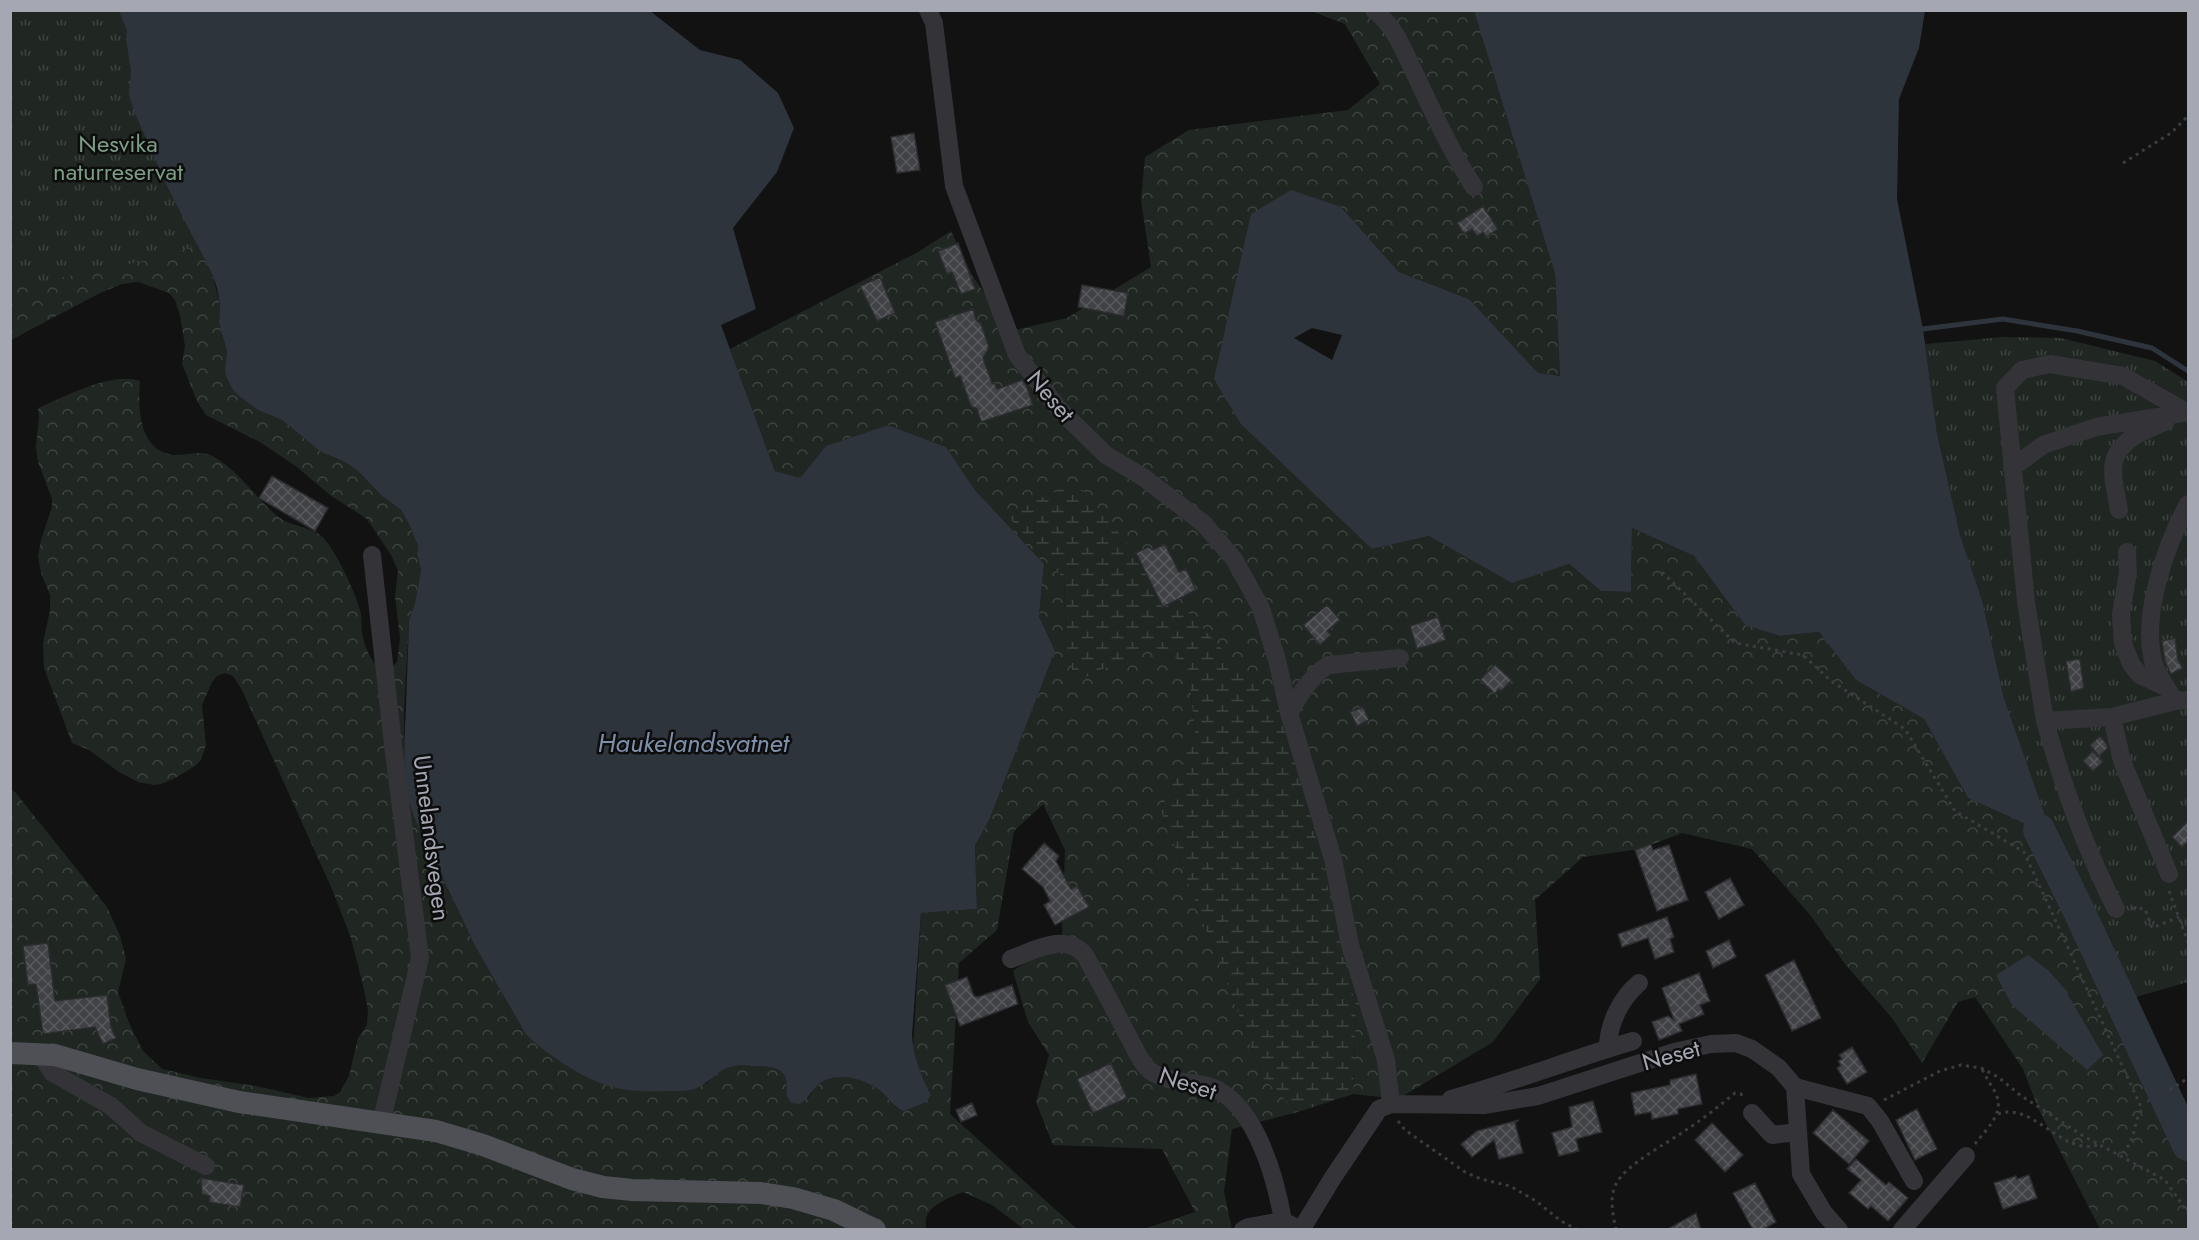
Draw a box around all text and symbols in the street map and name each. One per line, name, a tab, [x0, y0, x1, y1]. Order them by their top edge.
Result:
park label: Nesvika naturreservat	[53, 126, 183, 189]
street label: Neset	[1019, 362, 1083, 430]
water label: Haukelandsvatnet	[597, 724, 790, 762]
street label: Unnelandsvegen	[404, 753, 460, 923]
street label: Neset	[1638, 1030, 1704, 1080]
street label: Neset	[1155, 1057, 1222, 1109]

